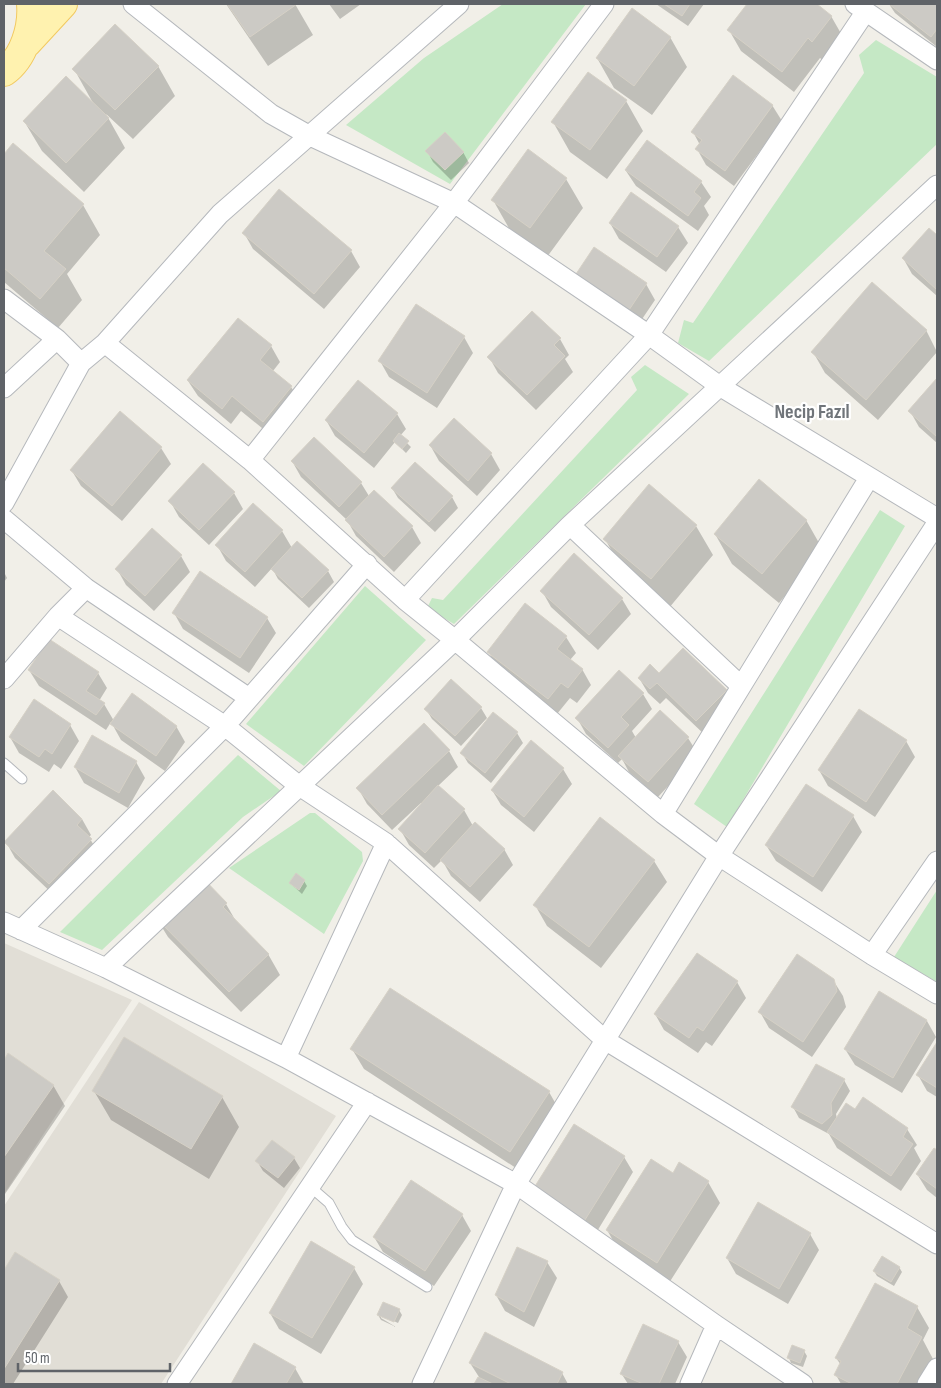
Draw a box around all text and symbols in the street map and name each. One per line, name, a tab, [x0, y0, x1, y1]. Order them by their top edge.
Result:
district label: Necip Fazıl	[774, 400, 850, 424]
scale bar	[18, 1340, 170, 1372]
text: 50 m	[25, 1349, 50, 1368]

